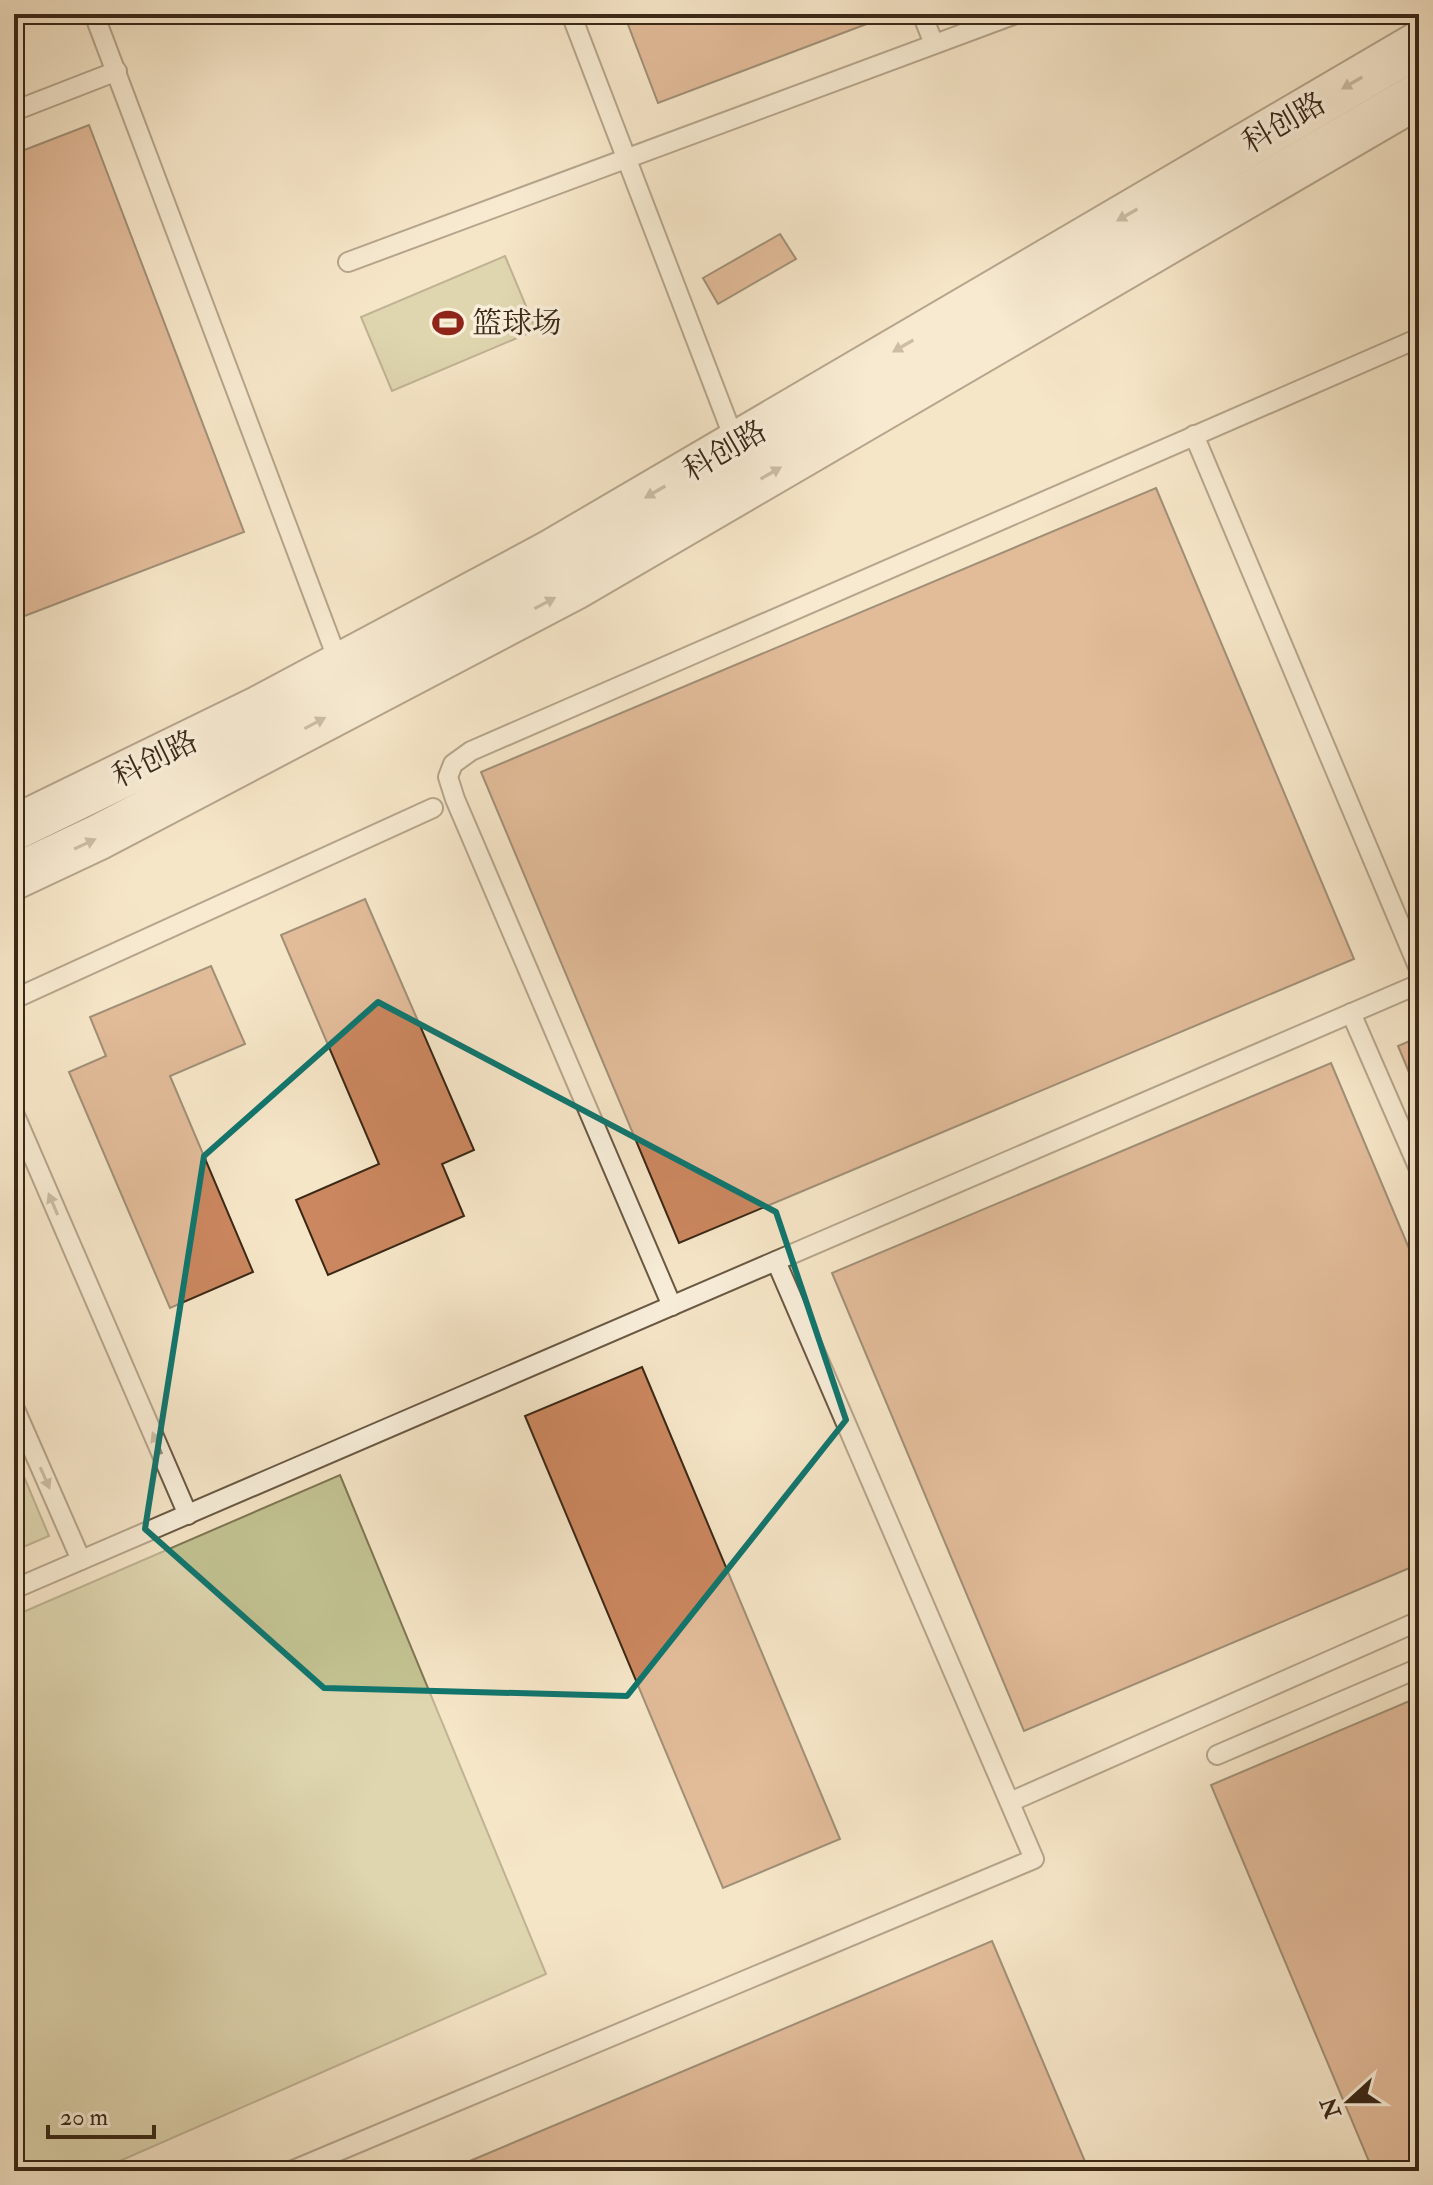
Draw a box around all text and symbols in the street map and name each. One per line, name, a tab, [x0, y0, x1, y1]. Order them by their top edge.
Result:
one-way arrow	[1341, 76, 1363, 90]
street label: 科创路	[1236, 84, 1332, 162]
one-way arrow	[1116, 208, 1139, 222]
place label: 篮球场	[472, 305, 562, 342]
sports icon: 篮球场	[431, 306, 465, 340]
one-way arrow	[892, 339, 914, 353]
street label: 科创路	[677, 412, 773, 490]
one-way arrow	[760, 466, 782, 480]
one-way arrow	[644, 485, 666, 499]
one-way arrow	[534, 596, 557, 609]
one-way arrow	[303, 716, 326, 729]
street label: 科创路	[106, 723, 204, 795]
one-way arrow	[73, 837, 96, 851]
one-way arrow	[47, 1193, 60, 1216]
one-way arrow	[150, 1431, 163, 1455]
one-way arrow	[39, 1466, 52, 1490]
north arrow	[1309, 2061, 1389, 2141]
scale bar	[48, 2089, 154, 2139]
text: N	[1315, 2093, 1348, 2123]
text: 20 m	[60, 2102, 109, 2133]

